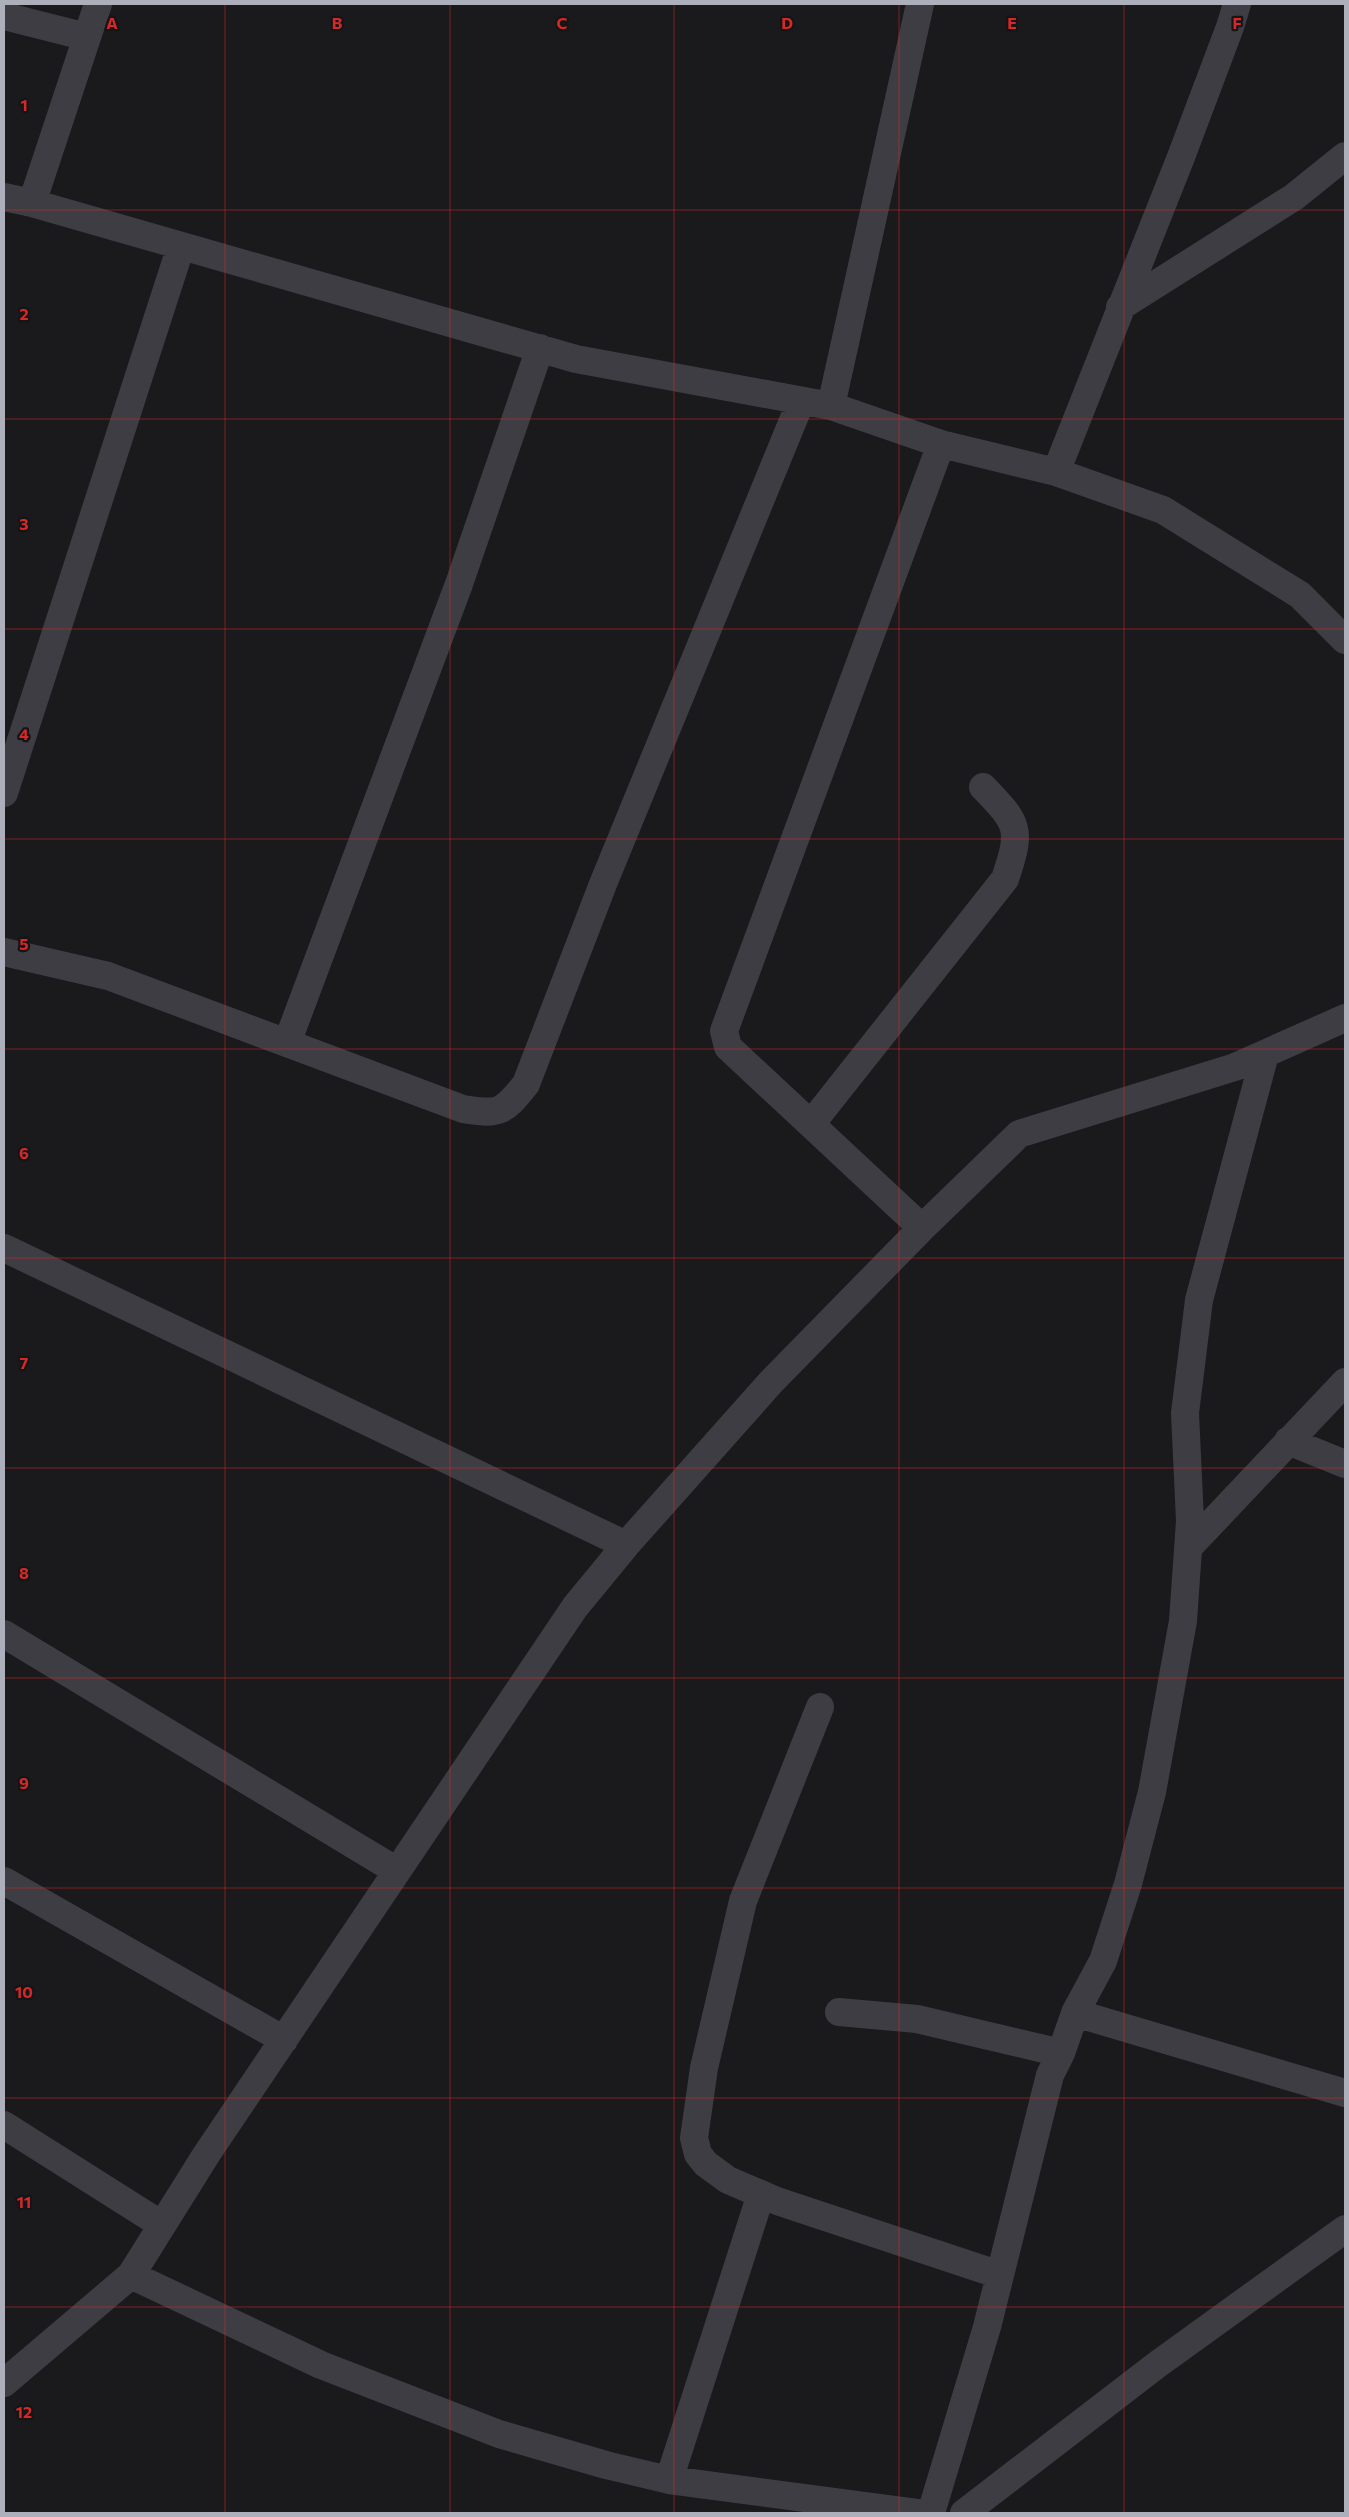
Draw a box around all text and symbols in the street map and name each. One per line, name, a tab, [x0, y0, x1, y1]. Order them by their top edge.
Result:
text: A	[106, 13, 118, 32]
text: B	[332, 13, 343, 32]
text: C	[557, 13, 568, 32]
text: D	[781, 13, 793, 32]
text: E	[1007, 13, 1017, 32]
text: F	[1232, 13, 1242, 32]
text: 1	[20, 95, 28, 114]
text: 2	[19, 304, 29, 323]
text: 3	[19, 514, 29, 533]
text: 4	[19, 724, 29, 743]
text: 5	[19, 934, 29, 953]
text: 6	[19, 1143, 29, 1162]
text: 7	[20, 1353, 29, 1372]
text: 8	[19, 1563, 29, 1582]
text: 9	[19, 1773, 29, 1792]
text: 10	[15, 1982, 33, 2001]
text: 11	[17, 2192, 31, 2211]
text: 12	[16, 2402, 32, 2421]

